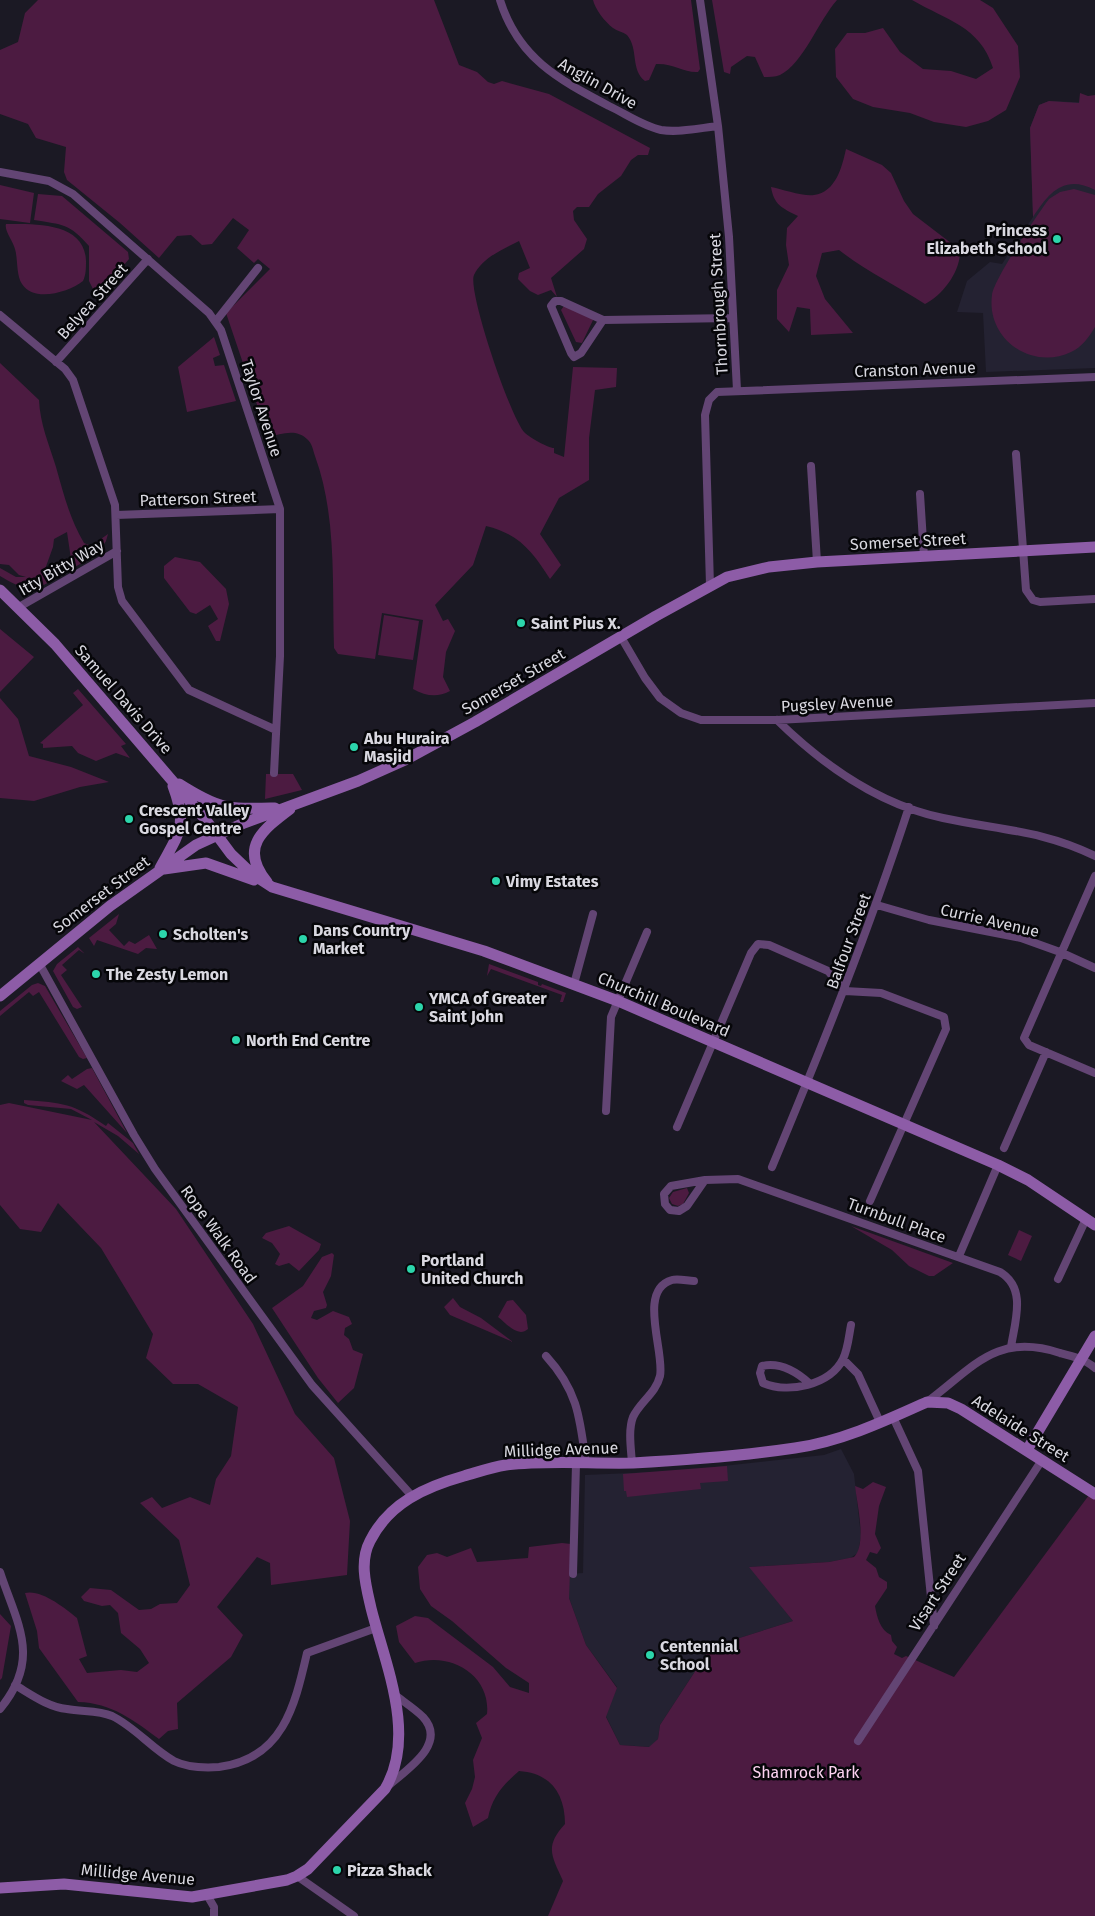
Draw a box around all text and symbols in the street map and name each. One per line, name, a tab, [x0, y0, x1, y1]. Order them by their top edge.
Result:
street label: Anglin Drive	[555, 54, 640, 113]
place label: Princess Elizabeth School	[927, 221, 1047, 258]
street label: Thornbrough Street	[705, 232, 732, 375]
marker: Princess Elizabeth School	[1051, 233, 1063, 245]
street label: Belyea Street	[53, 259, 132, 343]
street label: Taylor Avenue	[237, 357, 286, 459]
street label: Cranston Avenue	[854, 358, 976, 381]
street label: Patterson Street	[139, 487, 257, 510]
street label: Somerset Street	[850, 529, 967, 554]
street label: Itty Bitty Way	[15, 535, 107, 599]
place label: Saint Pius X.	[531, 614, 621, 633]
marker: Saint Pius X.	[515, 617, 527, 629]
street label: Samuel Davis Drive	[71, 641, 176, 758]
street label: Somerset Street	[458, 644, 568, 719]
street label: Pugsley Avenue	[780, 691, 894, 716]
place label: Abu Huraira Masjid	[363, 729, 450, 766]
marker: Abu Huraira Masjid	[348, 741, 360, 753]
place label: Crescent Valley Gospel Centre	[139, 801, 250, 838]
marker: Crescent Valley Gospel Centre	[123, 813, 135, 825]
street label: Somerset Street	[49, 852, 154, 937]
place label: Vimy Estates	[505, 872, 599, 891]
marker: Vimy Estates	[490, 875, 502, 887]
street label: Balfour Street	[822, 890, 875, 992]
street label: Currie Avenue	[939, 900, 1041, 941]
place label: Dans Country Market	[313, 921, 411, 958]
place label: Scholten's	[173, 925, 249, 944]
marker: Scholten's	[157, 928, 169, 940]
marker: Dans Country Market	[297, 933, 309, 945]
place label: The Zesty Lemon	[106, 965, 228, 984]
marker: The Zesty Lemon	[90, 968, 102, 980]
street label: Churchill Boulevard	[595, 968, 733, 1041]
place label: YMCA of Greater Saint John	[428, 989, 547, 1026]
marker: YMCA of Greater Saint John	[413, 1001, 425, 1013]
place label: North End Centre	[246, 1031, 371, 1050]
marker: North End Centre	[230, 1034, 242, 1046]
street label: Rope Walk Road	[177, 1182, 261, 1287]
street label: Turnbull Place	[845, 1194, 949, 1247]
place label: Portland United Church	[421, 1251, 524, 1288]
marker: Portland United Church	[405, 1263, 417, 1275]
street label: Adelaide Street	[969, 1391, 1073, 1466]
street label: Millidge Avenue	[503, 1438, 619, 1461]
street label: Visart Street	[905, 1550, 970, 1635]
place label: Centennial School	[660, 1637, 738, 1674]
marker: Centennial School	[644, 1649, 656, 1661]
park label: Shamrock Park	[752, 1763, 860, 1782]
street label: Millidge Avenue	[80, 1860, 196, 1889]
place label: Pizza Shack	[347, 1861, 432, 1880]
marker: Pizza Shack	[331, 1864, 343, 1876]

